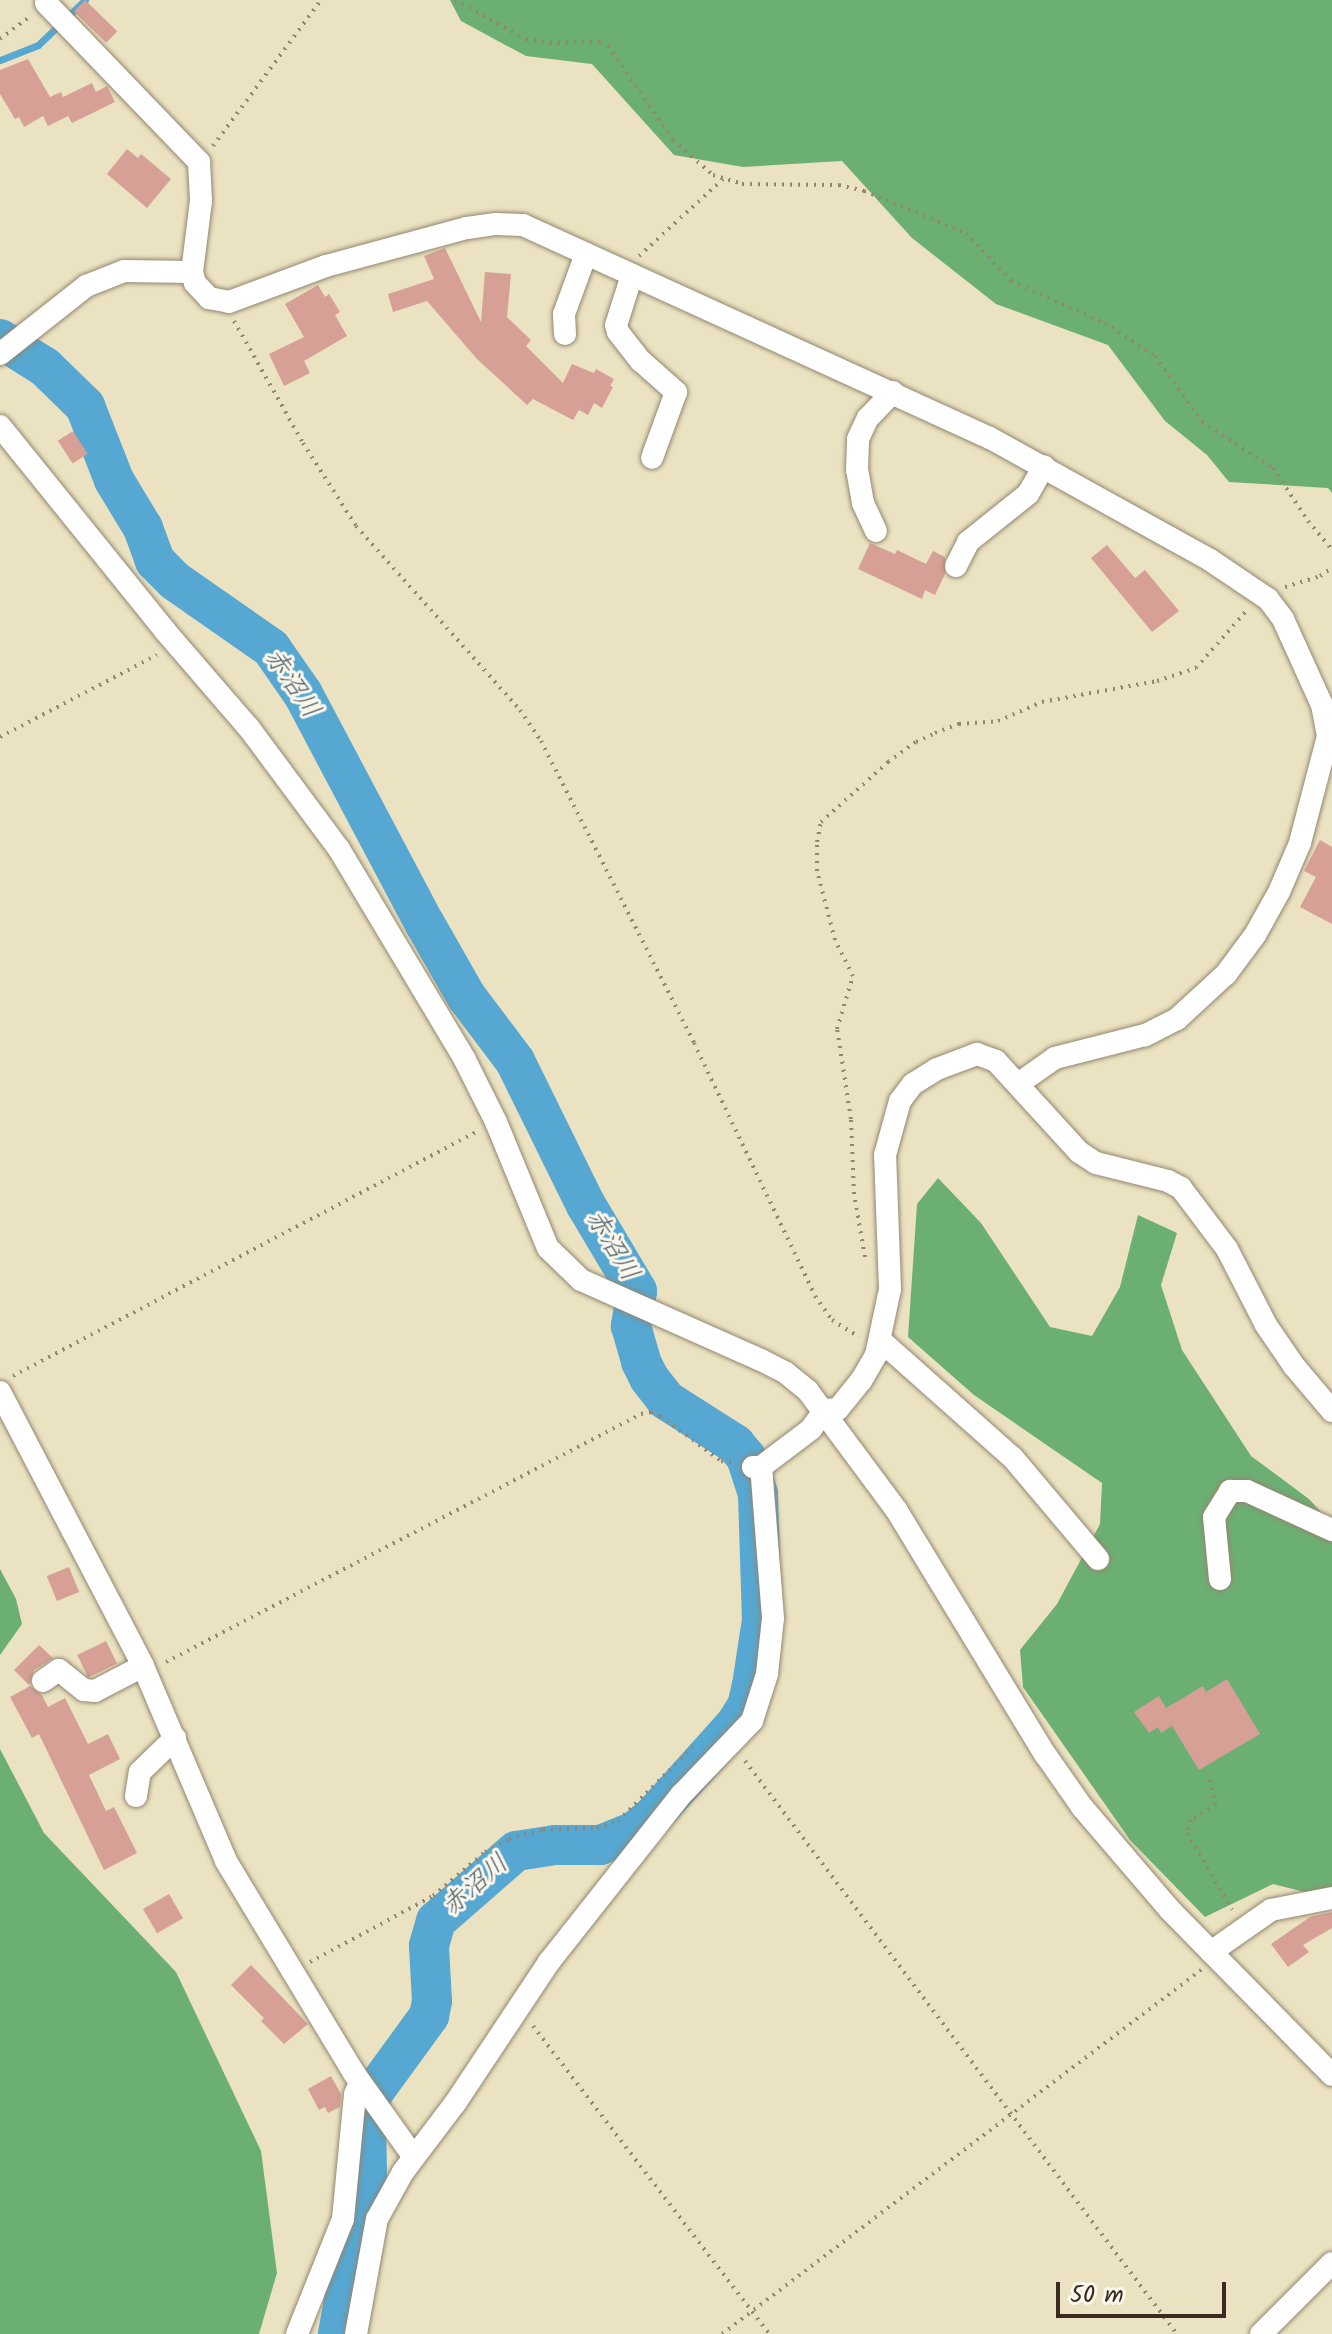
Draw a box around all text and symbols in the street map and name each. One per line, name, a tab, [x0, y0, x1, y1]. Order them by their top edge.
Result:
water label: 赤沼川	[256, 643, 326, 725]
water label: 赤沼川	[578, 1205, 644, 1287]
water label: 赤沼川	[436, 1849, 516, 1923]
scale bar	[1060, 2266, 1230, 2316]
text: 50 m	[1070, 2276, 1124, 2315]

